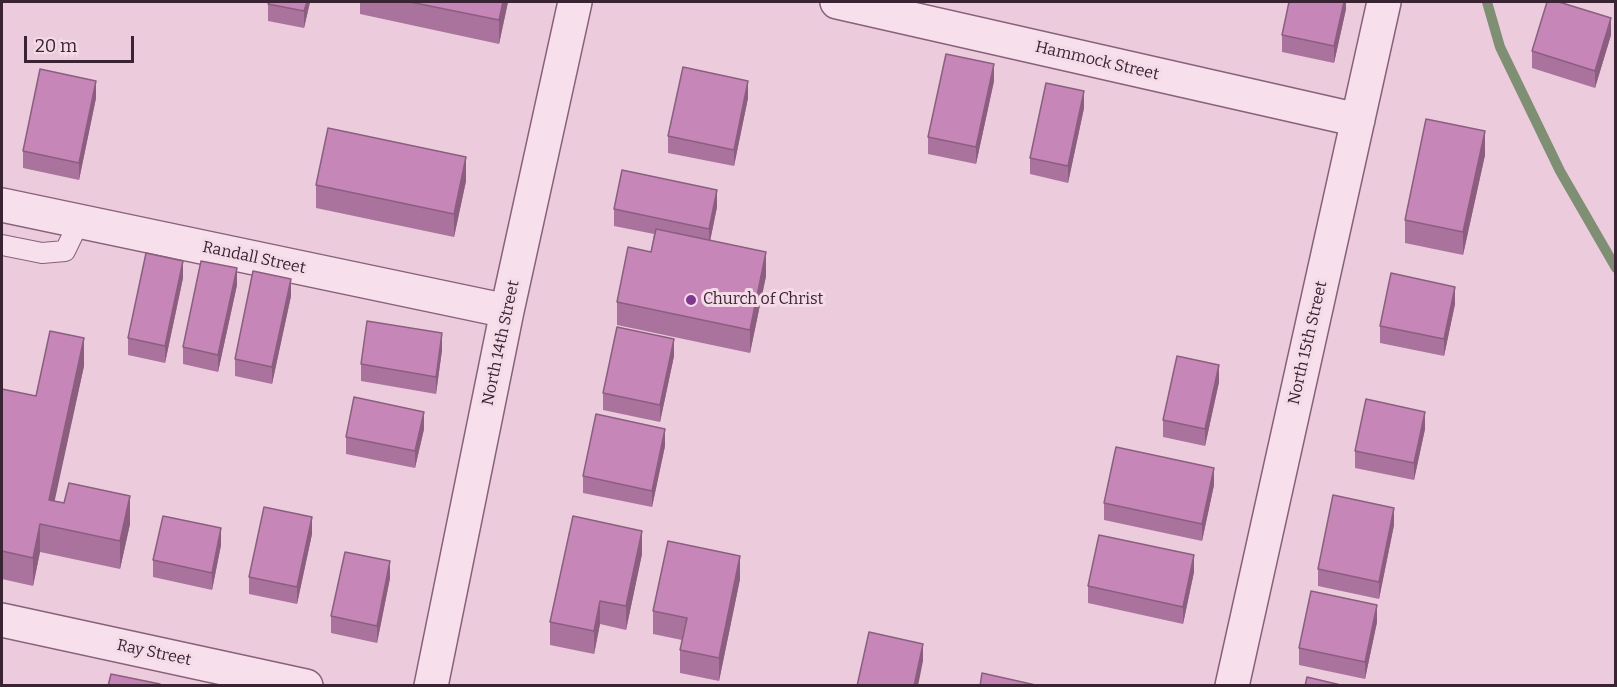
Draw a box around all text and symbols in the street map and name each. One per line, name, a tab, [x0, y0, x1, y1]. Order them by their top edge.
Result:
scale bar	[27, 24, 136, 62]
text: 20 m	[35, 35, 77, 57]
street label: Hammock Street	[1033, 37, 1161, 85]
street label: Randall Street	[201, 238, 307, 278]
street label: North 14th Street	[478, 279, 524, 407]
street label: North 15th Street	[1284, 279, 1332, 407]
place label: Church of Christ	[703, 290, 823, 310]
marker: Church of Christ	[684, 293, 698, 307]
street label: Ray Street	[115, 636, 193, 670]

